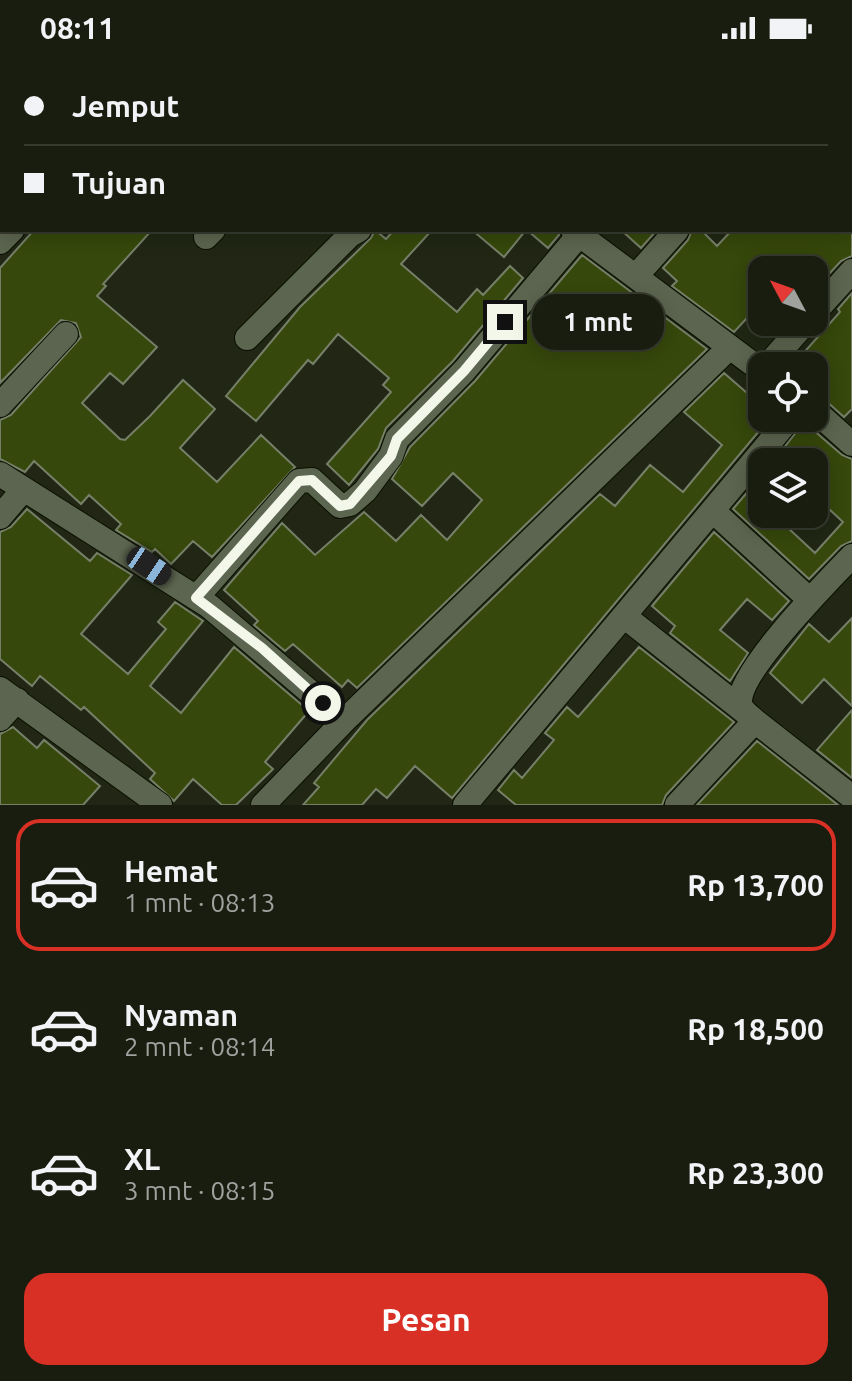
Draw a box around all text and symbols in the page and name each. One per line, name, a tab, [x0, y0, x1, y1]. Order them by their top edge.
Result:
text: 08:11	[40, 11, 115, 45]
text: Jemput	[72, 89, 179, 123]
text: Tujuan	[72, 166, 166, 200]
north arrow	[748, 256, 828, 336]
map controls	[748, 256, 828, 528]
callout: 1 mnt	[533, 294, 665, 350]
route end	[487, 304, 523, 340]
text: 1 mnt	[563, 307, 633, 336]
button: locate	[748, 352, 828, 432]
button: layers	[748, 448, 828, 528]
car	[122, 543, 176, 589]
route start	[305, 685, 341, 721]
icon: car	[28, 849, 100, 921]
text: Hemat	[124, 854, 218, 888]
text: Rp 13,700	[687, 868, 824, 902]
text: 1 mnt · 08:13	[124, 888, 275, 917]
icon: car	[28, 993, 100, 1065]
text: Nyaman	[124, 998, 238, 1032]
text: Rp 18,500	[687, 1012, 824, 1046]
text: 2 mnt · 08:14	[124, 1032, 275, 1061]
icon: car	[28, 1137, 100, 1209]
text: XL	[124, 1142, 160, 1176]
text: Rp 23,300	[687, 1156, 824, 1190]
text: 3 mnt · 08:15	[124, 1176, 275, 1205]
button: Pesan	[24, 1273, 828, 1365]

